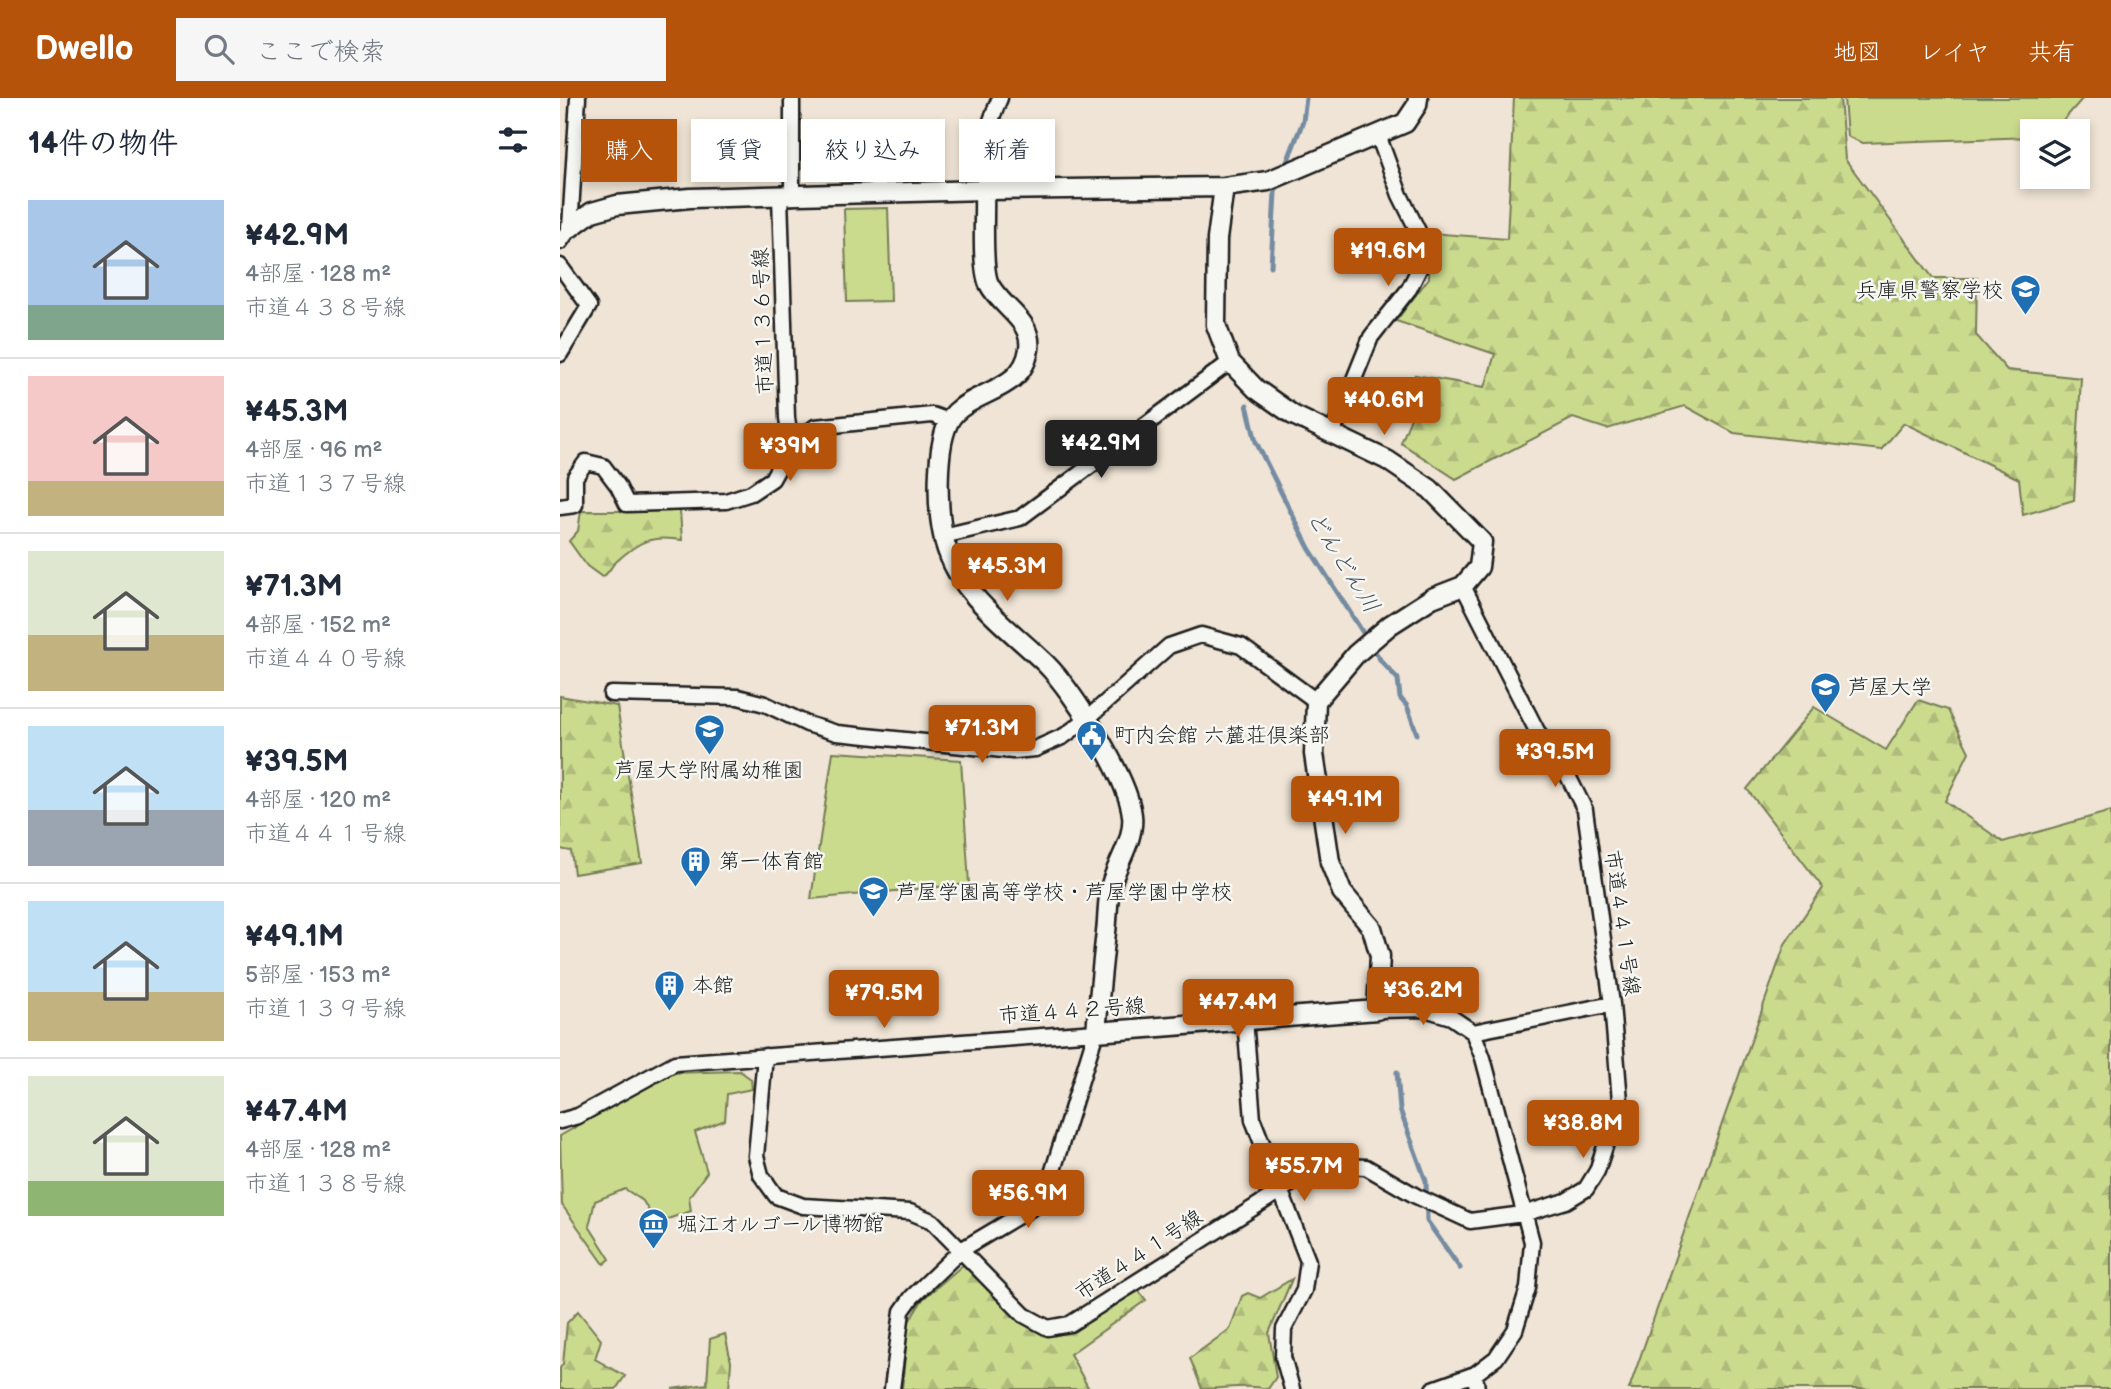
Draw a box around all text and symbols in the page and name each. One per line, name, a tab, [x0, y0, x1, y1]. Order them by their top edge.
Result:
search box	[176, 18, 666, 81]
text: Dwello	[35, 29, 134, 69]
icon: search	[200, 30, 238, 68]
text: ここで検索	[256, 37, 386, 68]
text: 地図	[1833, 38, 1881, 67]
text: レイヤ	[1919, 38, 1990, 67]
text: 共有	[2028, 38, 2076, 67]
chip: 購入	[581, 119, 677, 182]
chip: 賃貸	[691, 119, 787, 182]
chip: 絞り込み	[801, 119, 945, 182]
chip: 新着	[959, 119, 1055, 182]
map controls	[2020, 119, 2090, 189]
button: layers	[2020, 119, 2090, 189]
icon: filters	[494, 121, 532, 159]
text: 14件の物件	[28, 126, 178, 162]
text: ¥42.9M	[245, 218, 349, 254]
icon: home	[84, 228, 168, 312]
pin: ¥19.6M	[1331, 228, 1445, 288]
text: ¥19.6M	[1350, 237, 1426, 265]
street label: 市道１３６号線	[748, 247, 778, 395]
text: 4部屋 · 128 m²	[245, 260, 391, 288]
school or university icon: 兵庫県警察学校	[2009, 273, 2043, 317]
place label: 兵庫県警察学校	[1856, 278, 2003, 303]
text: 市道４３８号線	[245, 294, 406, 322]
pin: ¥40.6M	[1327, 378, 1441, 437]
text: ¥40.6M	[1344, 386, 1424, 414]
text: ¥45.3M	[245, 394, 348, 430]
icon: home	[84, 404, 168, 488]
pin: ¥42.9M	[1044, 420, 1158, 480]
pin: ¥39M	[749, 424, 831, 483]
text: ¥42.9M	[1061, 429, 1141, 457]
text: ¥39M	[760, 432, 820, 460]
text: 4部屋 · 96 m²	[245, 436, 383, 464]
text: 市道１３７号線	[245, 470, 406, 498]
water label: どんどん川	[1300, 505, 1386, 619]
pin: ¥45.3M	[950, 544, 1064, 603]
text: ¥45.3M	[967, 552, 1047, 580]
text: ¥71.3M	[245, 569, 343, 605]
icon: home	[84, 579, 168, 663]
text: 4部屋 · 152 m²	[245, 611, 391, 639]
text: 市道４４０号線	[245, 645, 406, 673]
school or university icon: 芦屋大学	[1808, 670, 1842, 714]
place label: 芦屋大学	[1848, 675, 1932, 700]
pin: ¥71.3M	[925, 706, 1039, 765]
school or university icon: 芦屋大学附属幼稚園	[692, 713, 726, 757]
text: ¥71.3M	[945, 714, 1019, 742]
public building icon: 町内会館 六麓荘倶楽部	[1074, 718, 1108, 762]
place label: 町内会館 六麓荘倶楽部	[1114, 723, 1330, 748]
pin: ¥39.5M	[1498, 730, 1612, 789]
text: ¥39.5M	[1515, 738, 1595, 766]
text: ¥39.5M	[245, 744, 348, 780]
icon: home	[84, 754, 168, 838]
place label: 芦屋大学附属幼稚園	[615, 758, 804, 783]
pin: ¥49.1M	[1288, 776, 1402, 836]
text: ¥49.1M	[1307, 785, 1383, 813]
text: 4部屋 · 120 m²	[245, 786, 391, 814]
text: 市道４４１号線	[245, 820, 406, 848]
building icon: 第一体育館	[679, 844, 713, 888]
street label: 市道４４１号線	[1599, 848, 1645, 998]
place label: 第一体育館	[719, 849, 824, 874]
school or university icon: 芦屋学園高等学校・芦屋学園中学校	[856, 875, 890, 919]
place label: 芦屋学園高等学校・芦屋学園中学校	[896, 880, 1232, 905]
text: ¥49.1M	[245, 919, 344, 955]
icon: home	[84, 929, 168, 1013]
text: 5部屋 · 153 m²	[245, 961, 391, 989]
building icon: 本館	[652, 968, 686, 1012]
pin: ¥36.2M	[1366, 968, 1480, 1027]
pin: ¥79.5M	[827, 970, 941, 1030]
place label: 本館	[692, 973, 734, 998]
text: ¥36.2M	[1383, 976, 1463, 1004]
text: ¥79.5M	[845, 979, 923, 1007]
pin: ¥47.4M	[1181, 979, 1295, 1039]
text: ¥47.4M	[1199, 988, 1277, 1016]
street label: 市道４４２号線	[998, 993, 1146, 1029]
text: 市道１３９号線	[245, 995, 406, 1023]
text: ¥47.4M	[245, 1094, 348, 1130]
pin: ¥38.8M	[1526, 1100, 1640, 1160]
icon: home	[84, 1104, 168, 1188]
text: ¥38.8M	[1543, 1109, 1623, 1137]
text: 4部屋 · 128 m²	[245, 1136, 391, 1164]
pin: ¥55.7M	[1247, 1144, 1361, 1203]
text: ¥55.7M	[1265, 1152, 1343, 1180]
text: 市道１３８号線	[245, 1170, 406, 1198]
pin: ¥56.9M	[971, 1170, 1085, 1230]
text: ¥56.9M	[988, 1179, 1068, 1207]
street label: 市道４４１号線	[1071, 1204, 1207, 1306]
museum icon: 堀江オルゴール博物館	[637, 1207, 671, 1251]
place label: 堀江オルゴール博物館	[677, 1212, 884, 1237]

